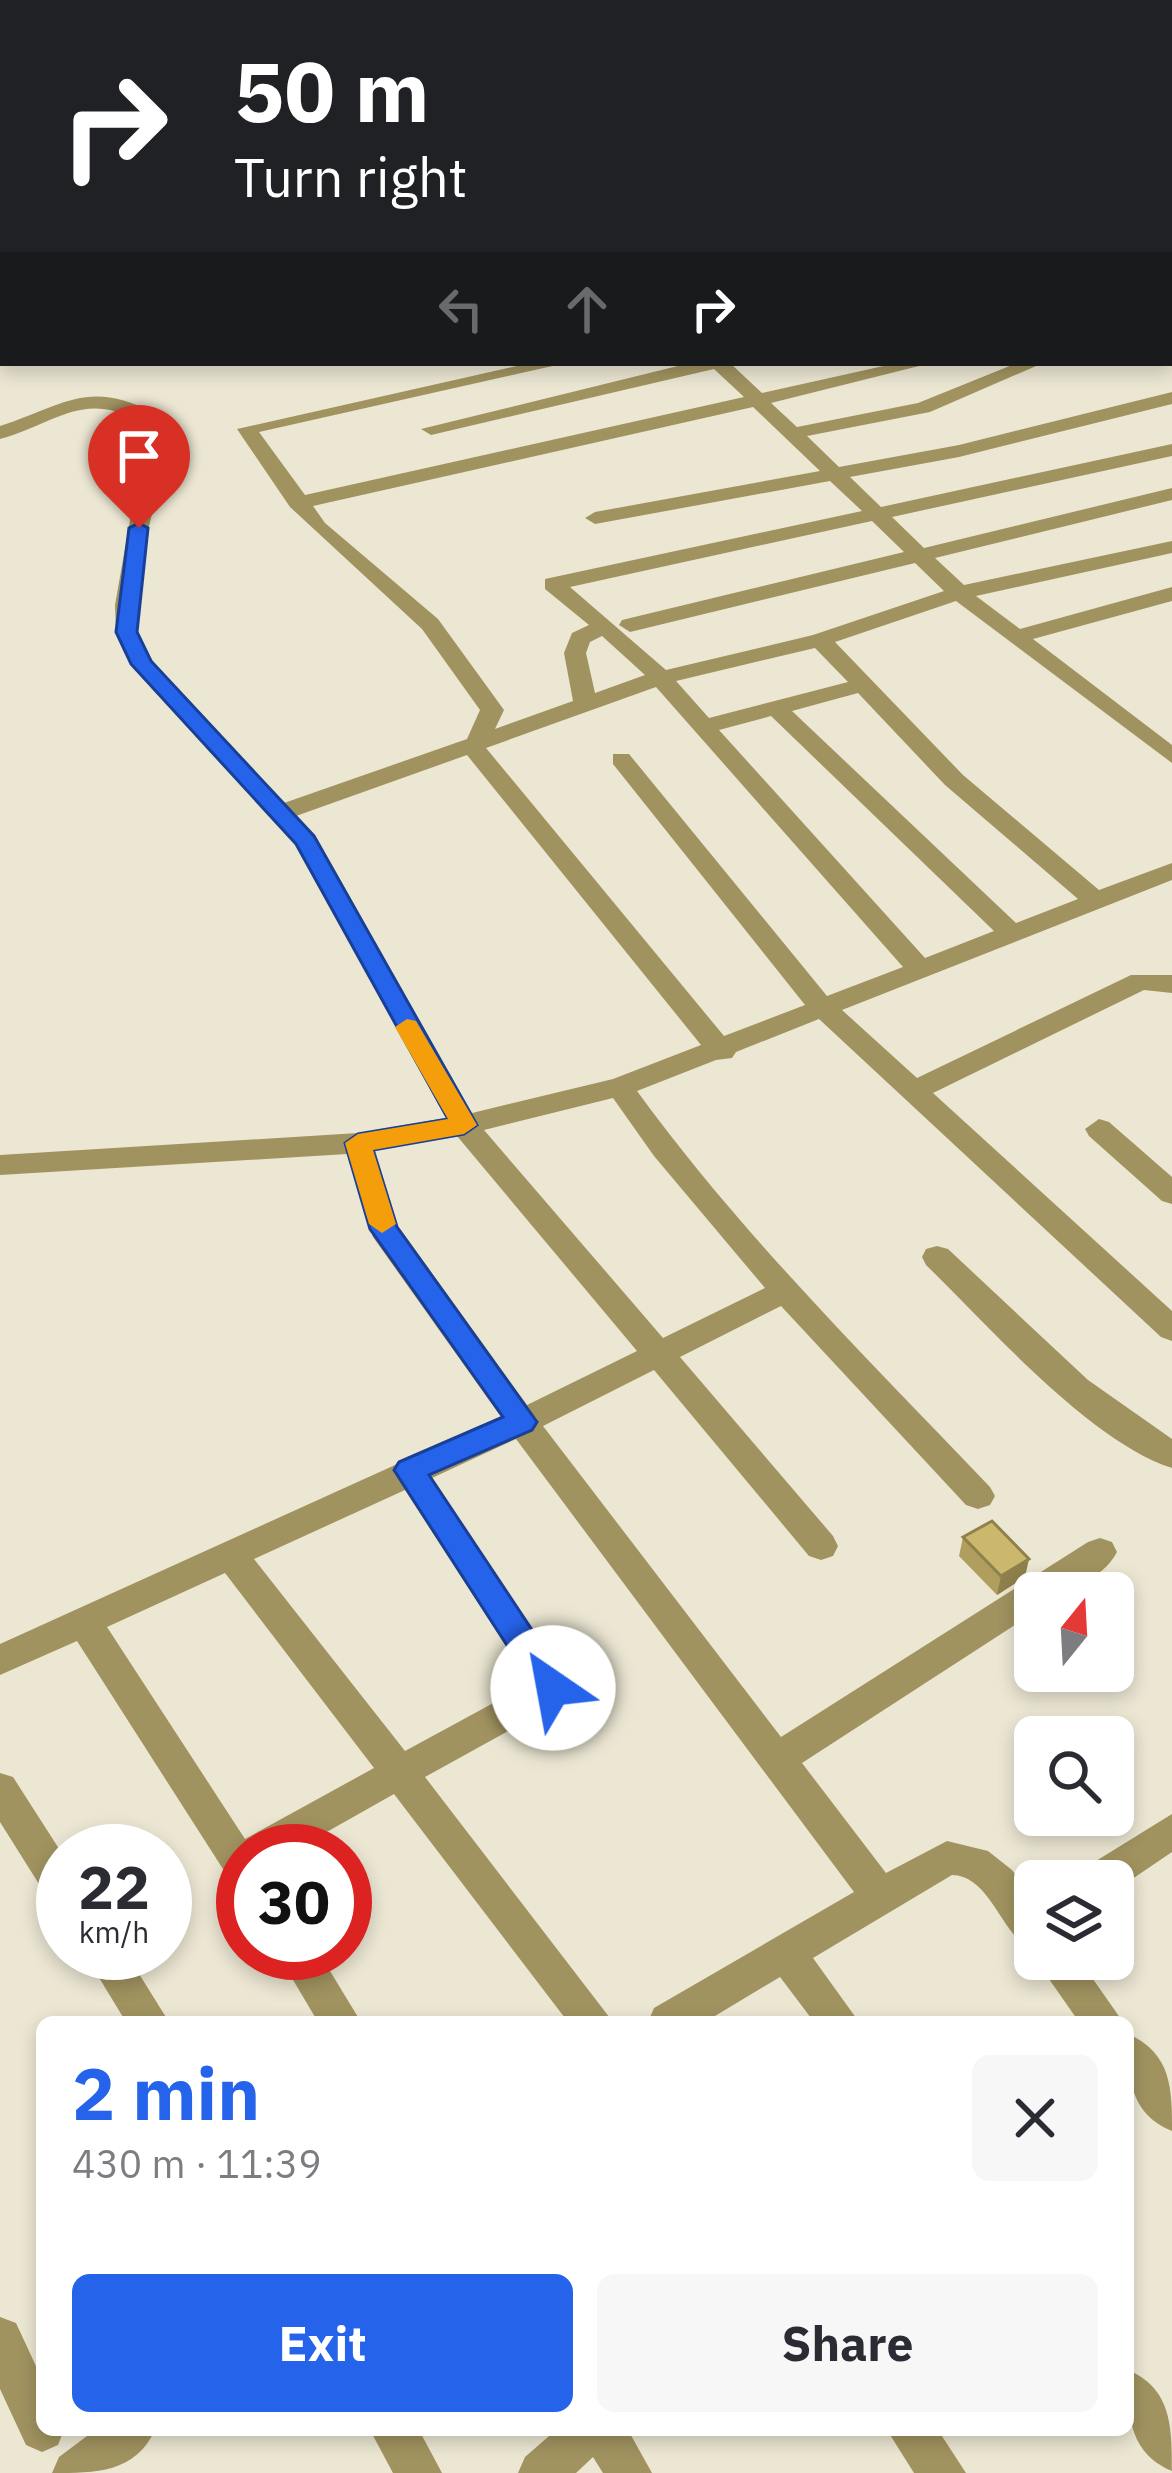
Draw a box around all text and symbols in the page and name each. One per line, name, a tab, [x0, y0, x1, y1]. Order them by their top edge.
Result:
text: 50 m	[234, 36, 430, 145]
icon: right	[36, 48, 192, 204]
text: Turn right	[234, 142, 468, 212]
icon: left	[428, 276, 494, 342]
icon: ahead	[554, 276, 620, 342]
icon: right	[680, 276, 746, 342]
pin	[88, 405, 190, 528]
icon: arrive	[106, 423, 172, 489]
north arrow	[1014, 1572, 1134, 1692]
map controls	[1014, 1572, 1134, 1980]
position arrow	[490, 1625, 616, 1751]
button: search	[1014, 1716, 1134, 1836]
speed limit sign: 30	[216, 1824, 372, 1980]
text: 22	[78, 1847, 150, 1926]
button: layers	[1014, 1860, 1134, 1980]
text: km/h	[79, 1912, 149, 1951]
text: 2 min	[72, 2046, 260, 2140]
button: close	[972, 2055, 1098, 2181]
text: 430 m · 11:39	[72, 2138, 322, 2189]
button: Exit	[72, 2274, 573, 2412]
button: Share	[597, 2274, 1098, 2412]

